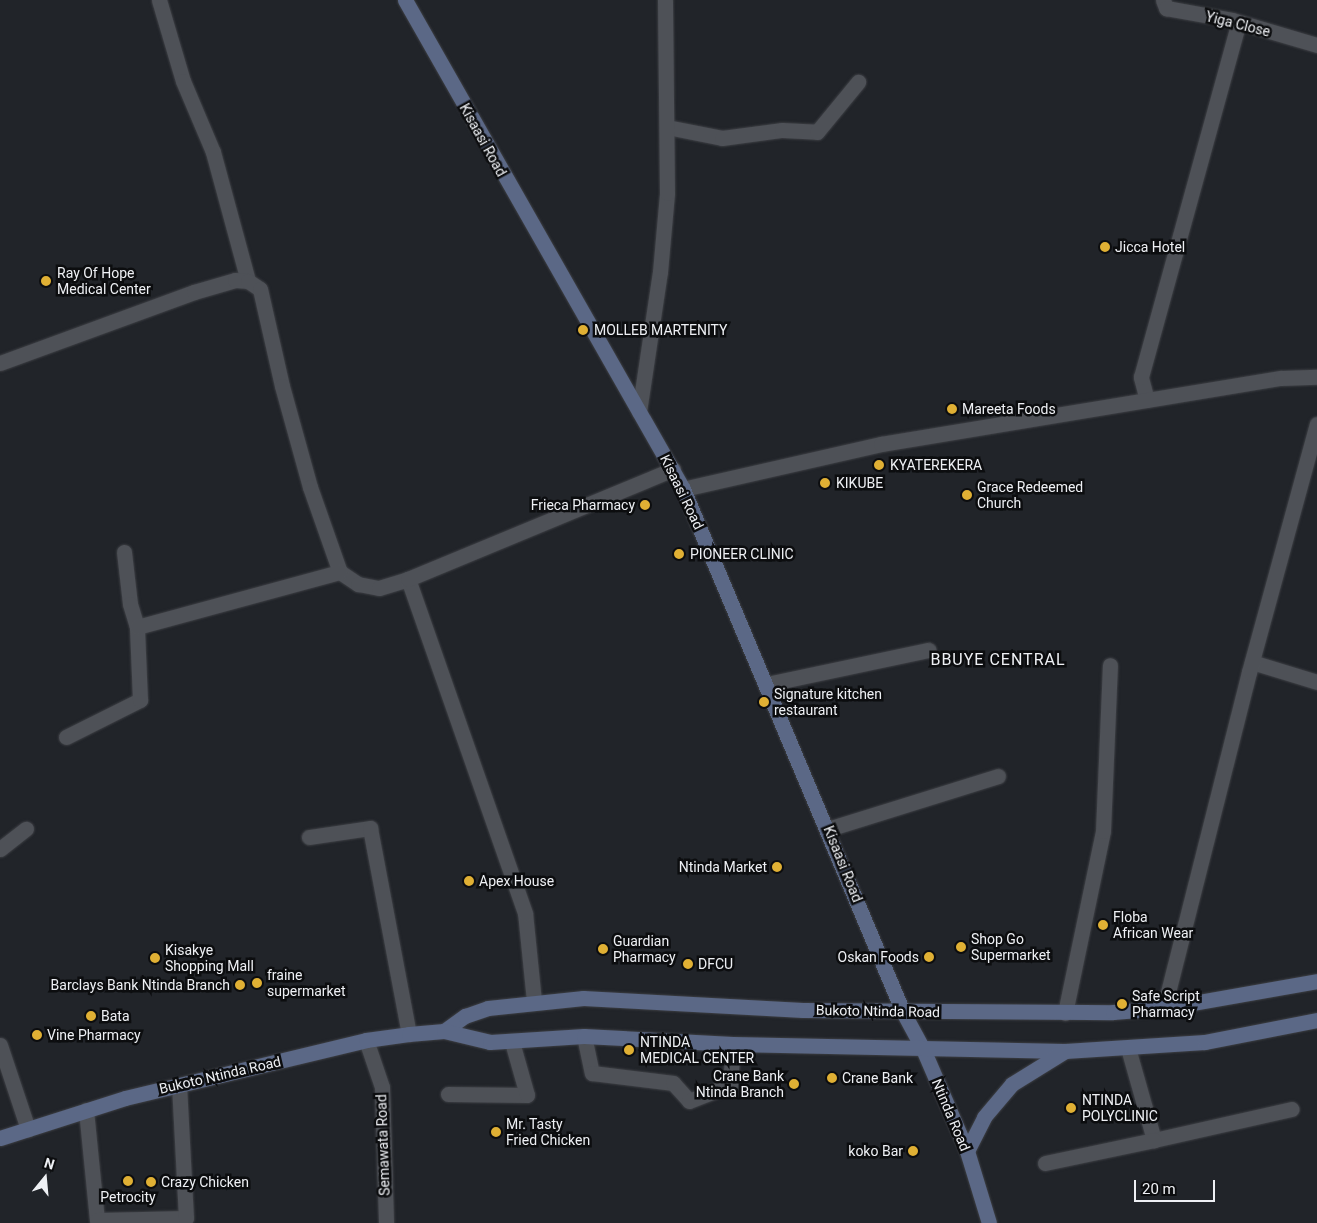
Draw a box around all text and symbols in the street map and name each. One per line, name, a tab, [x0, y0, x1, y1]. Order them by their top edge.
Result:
street label: Yiga Close	[1204, 8, 1272, 40]
street label: Kisaasi Road	[456, 101, 510, 179]
place label: Jicca Hotel	[1115, 239, 1185, 255]
marker: Jicca Hotel	[1099, 241, 1111, 253]
place label: Ray Of Hope Medical Center	[57, 265, 151, 298]
marker: Ray Of Hope Medical Center	[39, 274, 53, 288]
place label: MOLLEB MARTENITY	[594, 322, 727, 338]
marker: MOLLEB MARTENITY	[576, 323, 590, 337]
place label: Mareeta Foods	[962, 401, 1056, 417]
marker: Mareeta Foods	[946, 403, 958, 415]
street label: Kisaasi Road	[657, 452, 707, 532]
place label: KYATEREKERA	[890, 457, 982, 473]
marker: KYATEREKERA	[872, 458, 886, 472]
place label: KIKUBE	[836, 475, 883, 491]
marker: KIKUBE	[818, 476, 832, 490]
place label: Grace Redeemed Church	[977, 479, 1083, 512]
marker: Grace Redeemed Church	[961, 489, 973, 501]
place label: Frieca Pharmacy	[531, 497, 635, 513]
marker: Frieca Pharmacy	[639, 499, 651, 511]
place label: PIONEER CLINIC	[690, 546, 794, 562]
marker: PIONEER CLINIC	[672, 547, 686, 561]
district label: BBUYE CENTRAL	[929, 650, 1067, 670]
place label: Signature kitchen restaurant	[774, 686, 882, 719]
marker: Signature kitchen restaurant	[758, 696, 770, 708]
street label: Kisaasi Road	[820, 823, 866, 905]
place label: Ntinda Market	[679, 859, 767, 875]
marker: Ntinda Market	[771, 861, 783, 873]
place label: Apex House	[479, 873, 554, 889]
marker: Apex House	[463, 875, 475, 887]
place label: Floba African Wear	[1113, 909, 1193, 942]
marker: Floba African Wear	[1097, 919, 1109, 931]
place label: Shop Go Supermarket	[971, 931, 1051, 964]
place label: Guardian Pharmacy	[613, 933, 676, 966]
marker: Shop Go Supermarket	[955, 941, 967, 953]
place label: Kisakye Shopping Mall	[165, 942, 254, 974]
marker: Guardian Pharmacy	[597, 943, 609, 955]
place label: Oskan Foods	[838, 949, 919, 965]
marker: Oskan Foods	[923, 951, 935, 963]
marker: Kisakye Shopping Mall	[149, 952, 161, 964]
place label: DFCU	[698, 956, 733, 972]
marker: DFCU	[682, 958, 694, 970]
place label: fraine supermarket	[267, 967, 346, 1000]
place label: Barclays Bank Ntinda Branch	[51, 977, 230, 993]
marker: fraine supermarket	[251, 977, 263, 989]
marker: Barclays Bank Ntinda Branch	[234, 979, 246, 991]
place label: Safe Script Pharmacy	[1132, 988, 1200, 1020]
marker: Safe Script Pharmacy	[1116, 998, 1128, 1010]
street label: Bukoto Ntinda Road	[816, 1002, 940, 1020]
place label: Bata	[101, 1008, 130, 1024]
marker: Bata	[85, 1010, 97, 1022]
place label: Vine Pharmacy	[47, 1027, 141, 1043]
marker: Vine Pharmacy	[31, 1029, 43, 1041]
place label: NTINDA MEDICAL CENTER	[640, 1034, 754, 1066]
marker: NTINDA MEDICAL CENTER	[622, 1043, 636, 1057]
street label: Bukoto Ntinda Road	[158, 1053, 282, 1097]
place label: Crane Bank Ntinda Branch	[696, 1068, 784, 1100]
place label: Crane Bank	[842, 1070, 913, 1086]
marker: Crane Bank	[826, 1072, 838, 1084]
street label: Ntinda Road	[928, 1076, 974, 1154]
marker: Crane Bank Ntinda Branch	[788, 1078, 800, 1090]
place label: NTINDA POLYCLINIC	[1082, 1092, 1158, 1124]
street label: Semawata Road	[373, 1094, 393, 1196]
marker: NTINDA POLYCLINIC	[1064, 1101, 1078, 1115]
place label: Mr. Tasty Fried Chicken	[506, 1116, 590, 1148]
marker: Mr. Tasty Fried Chicken	[490, 1126, 502, 1138]
place label: koko Bar	[848, 1143, 903, 1159]
marker: koko Bar	[907, 1145, 919, 1157]
north arrow	[20, 1153, 70, 1203]
text: N	[42, 1155, 56, 1173]
scale bar	[1137, 1170, 1218, 1202]
place label: Crazy Chicken	[161, 1174, 249, 1190]
marker: Petrocity	[122, 1175, 134, 1187]
marker: Crazy Chicken	[145, 1176, 157, 1188]
text: 20 m	[1142, 1180, 1176, 1198]
place label: Petrocity	[100, 1189, 156, 1205]

